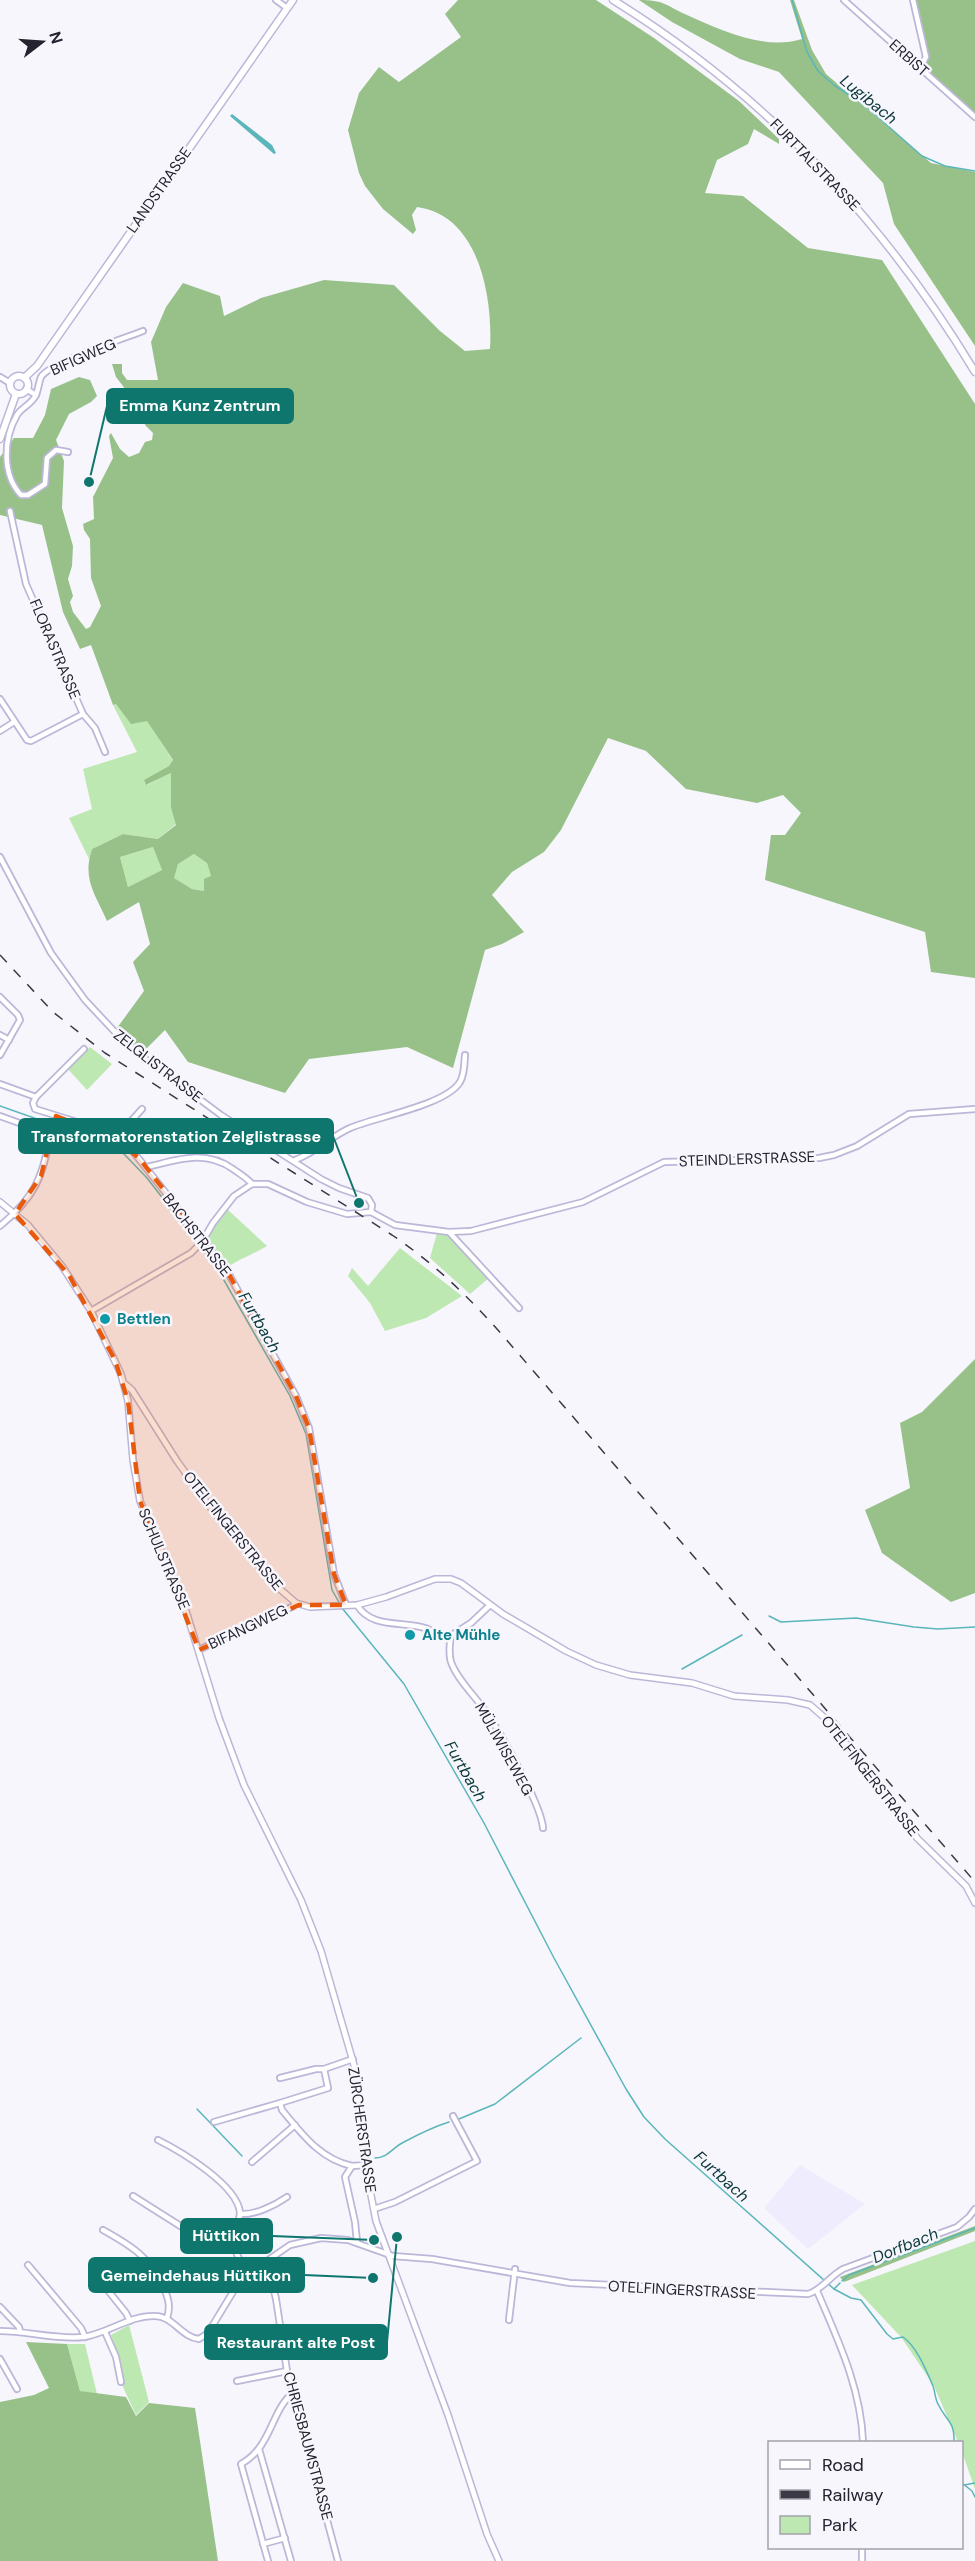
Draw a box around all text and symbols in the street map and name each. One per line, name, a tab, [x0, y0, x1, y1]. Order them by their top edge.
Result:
north arrow	[12, 12, 72, 72]
text: N	[44, 29, 68, 46]
street label: ERBIST	[885, 35, 933, 81]
water label: Lugibach	[836, 70, 902, 129]
street label: FURTTALSTRASSE	[766, 114, 864, 216]
street label: LANDSTRASSE	[122, 143, 196, 237]
street label: BIFIGWEG	[47, 334, 119, 380]
callout: Emma Kunz Zentrum	[107, 389, 293, 423]
text: Emma Kunz Zentrum	[119, 395, 281, 416]
street label: FLORASTRASSE	[25, 596, 85, 702]
street label: ZELGLISTRASSE	[109, 1025, 207, 1107]
callout: Transformatorenstation Zelglistrasse	[19, 1119, 333, 1153]
text: Transformatorenstation Zelglistrasse	[31, 1126, 321, 1147]
street label: STEINDLERSTRASSE	[678, 1147, 816, 1171]
street label: BACHSTRASSE	[158, 1189, 236, 1281]
water label: Furtbach	[234, 1288, 285, 1356]
place label: Bettlen	[117, 1309, 171, 1329]
marker: Bettlen	[98, 1312, 112, 1326]
street label: OTELFINGERSTRASSE	[179, 1467, 287, 1595]
street label: SCHULSTRASSE	[134, 1505, 194, 1613]
street label: BIFANGWEG	[205, 1600, 291, 1654]
place label: Alte Mühle	[422, 1625, 500, 1645]
marker: Alte Mühle	[403, 1628, 417, 1642]
street label: MÜLIWISEWEG	[470, 1699, 538, 1799]
street label: OTELFINGERSTRASSE	[817, 1711, 923, 1841]
water label: Furtbach	[440, 1737, 491, 1805]
street label: ZÜRCHERSTRASSE	[343, 2066, 381, 2194]
water label: Furtbach	[690, 2146, 754, 2207]
callout: Hüttikon	[181, 2219, 272, 2253]
water label: Dorfbach	[869, 2223, 941, 2268]
text: Hüttikon	[192, 2225, 260, 2246]
callout: Gemeindehaus Hüttikon	[89, 2258, 304, 2292]
text: Gemeindehaus Hüttikon	[101, 2265, 291, 2286]
street label: OTELFINGERSTRASSE	[608, 2276, 756, 2304]
callout: Restaurant alte Post	[205, 2325, 387, 2359]
text: Restaurant alte Post	[217, 2332, 375, 2353]
street label: CHRIESBAUMSTRASSE	[279, 2370, 337, 2522]
legend	[768, 2441, 963, 2549]
text: Road	[822, 2453, 864, 2477]
text: Railway	[822, 2483, 884, 2507]
text: Park	[822, 2513, 858, 2537]

